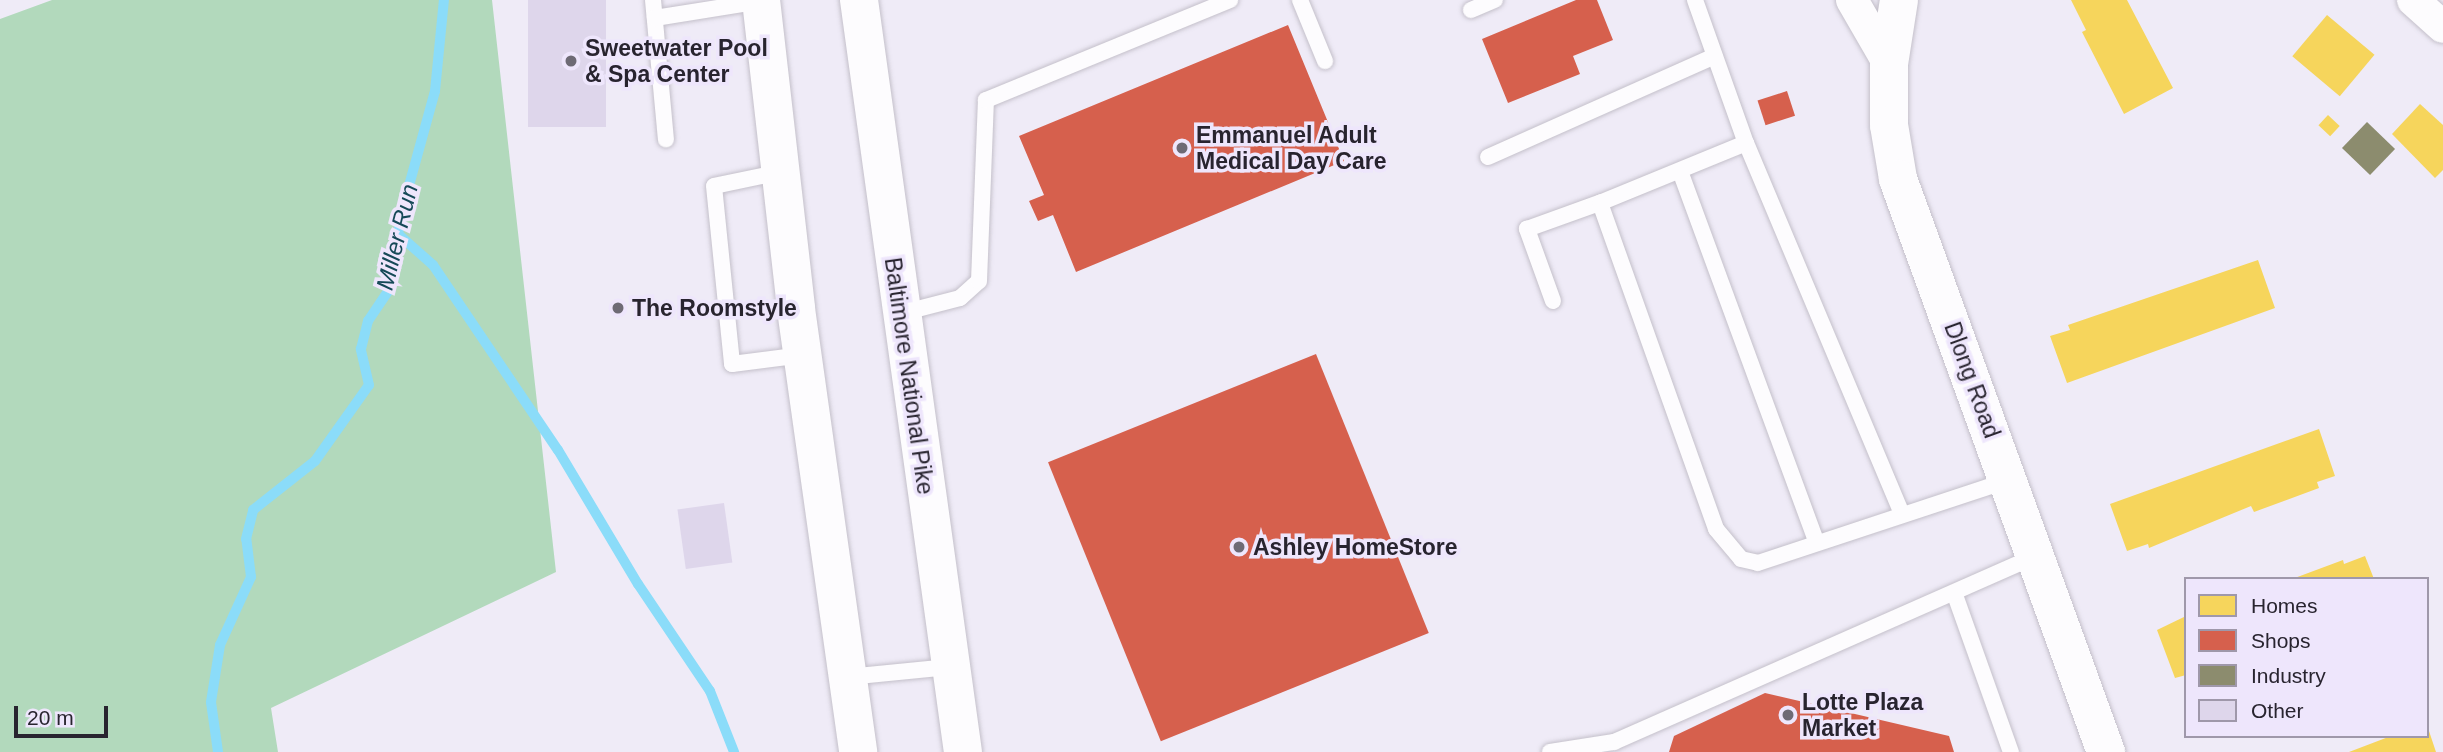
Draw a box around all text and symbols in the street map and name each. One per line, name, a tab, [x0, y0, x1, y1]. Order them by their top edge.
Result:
place label: Sweetwater Pool & Spa Center	[585, 34, 768, 88]
marker: Sweetwater Pool & Spa Center	[563, 53, 579, 69]
place label: Emmanuel Adult Medical Day Care	[1196, 121, 1386, 175]
marker: Emmanuel Adult Medical Day Care	[1174, 140, 1190, 156]
water label: Miller Run	[370, 181, 424, 293]
street label: Baltimore National Pike	[879, 256, 939, 496]
place label: The Roomstyle	[632, 294, 797, 322]
marker: The Roomstyle	[610, 300, 626, 316]
street label: Dlong Road	[1938, 318, 2006, 442]
place label: Ashley HomeStore	[1253, 533, 1458, 561]
marker: Ashley HomeStore	[1231, 539, 1247, 555]
legend	[2184, 577, 2429, 738]
text: Homes	[2251, 594, 2318, 617]
text: Shops	[2251, 629, 2311, 652]
text: Industry	[2251, 664, 2326, 687]
place label: Lotte Plaza Market	[1802, 688, 1923, 742]
scale bar	[18, 692, 112, 736]
text: Other	[2251, 699, 2304, 722]
text: 20 m	[27, 706, 74, 729]
marker: Lotte Plaza Market	[1780, 707, 1796, 723]

